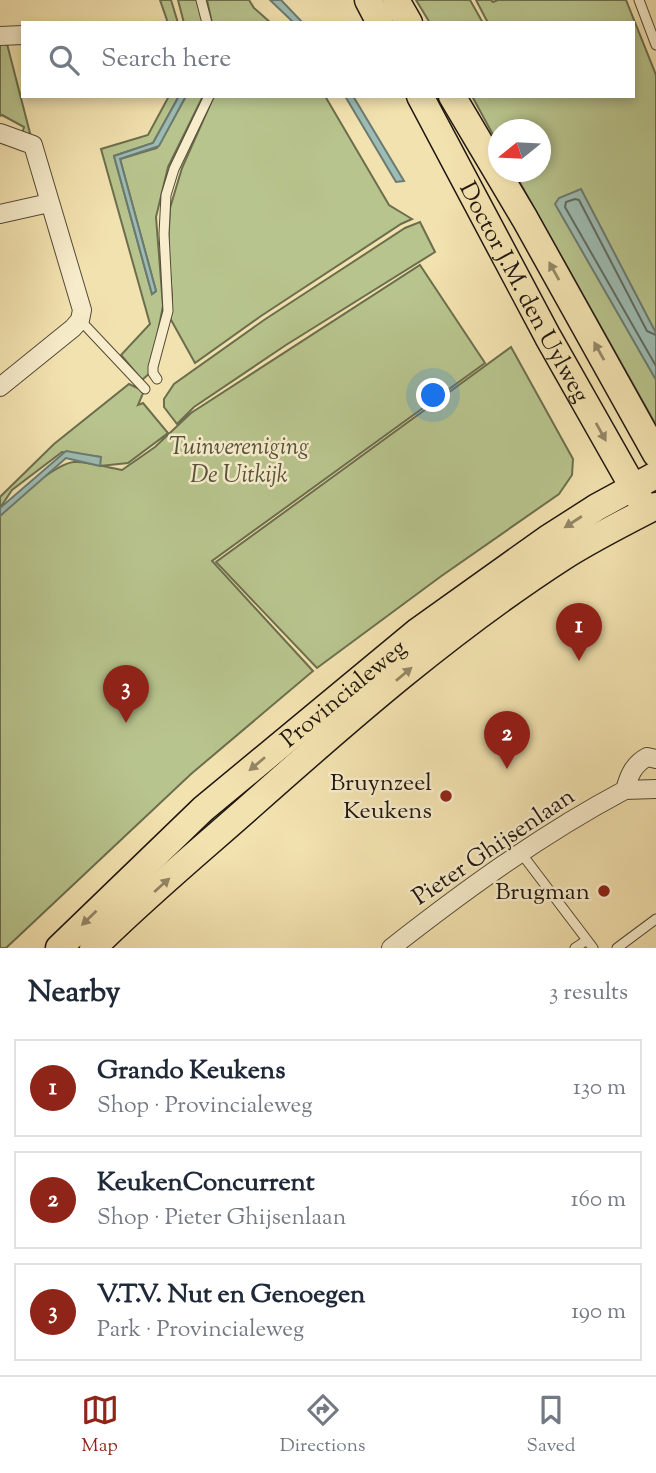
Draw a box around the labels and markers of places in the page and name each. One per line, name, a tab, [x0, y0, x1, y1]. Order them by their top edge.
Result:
pin: 1	[556, 603, 602, 661]
pin: 3	[103, 665, 149, 723]
pin: 2	[484, 711, 530, 769]
place label: Bruynzeel Keukens	[330, 767, 432, 829]
marker: Bruynzeel Keukens	[438, 788, 454, 804]
place label: Brugman	[495, 876, 590, 910]
marker: Brugman	[596, 883, 612, 899]

